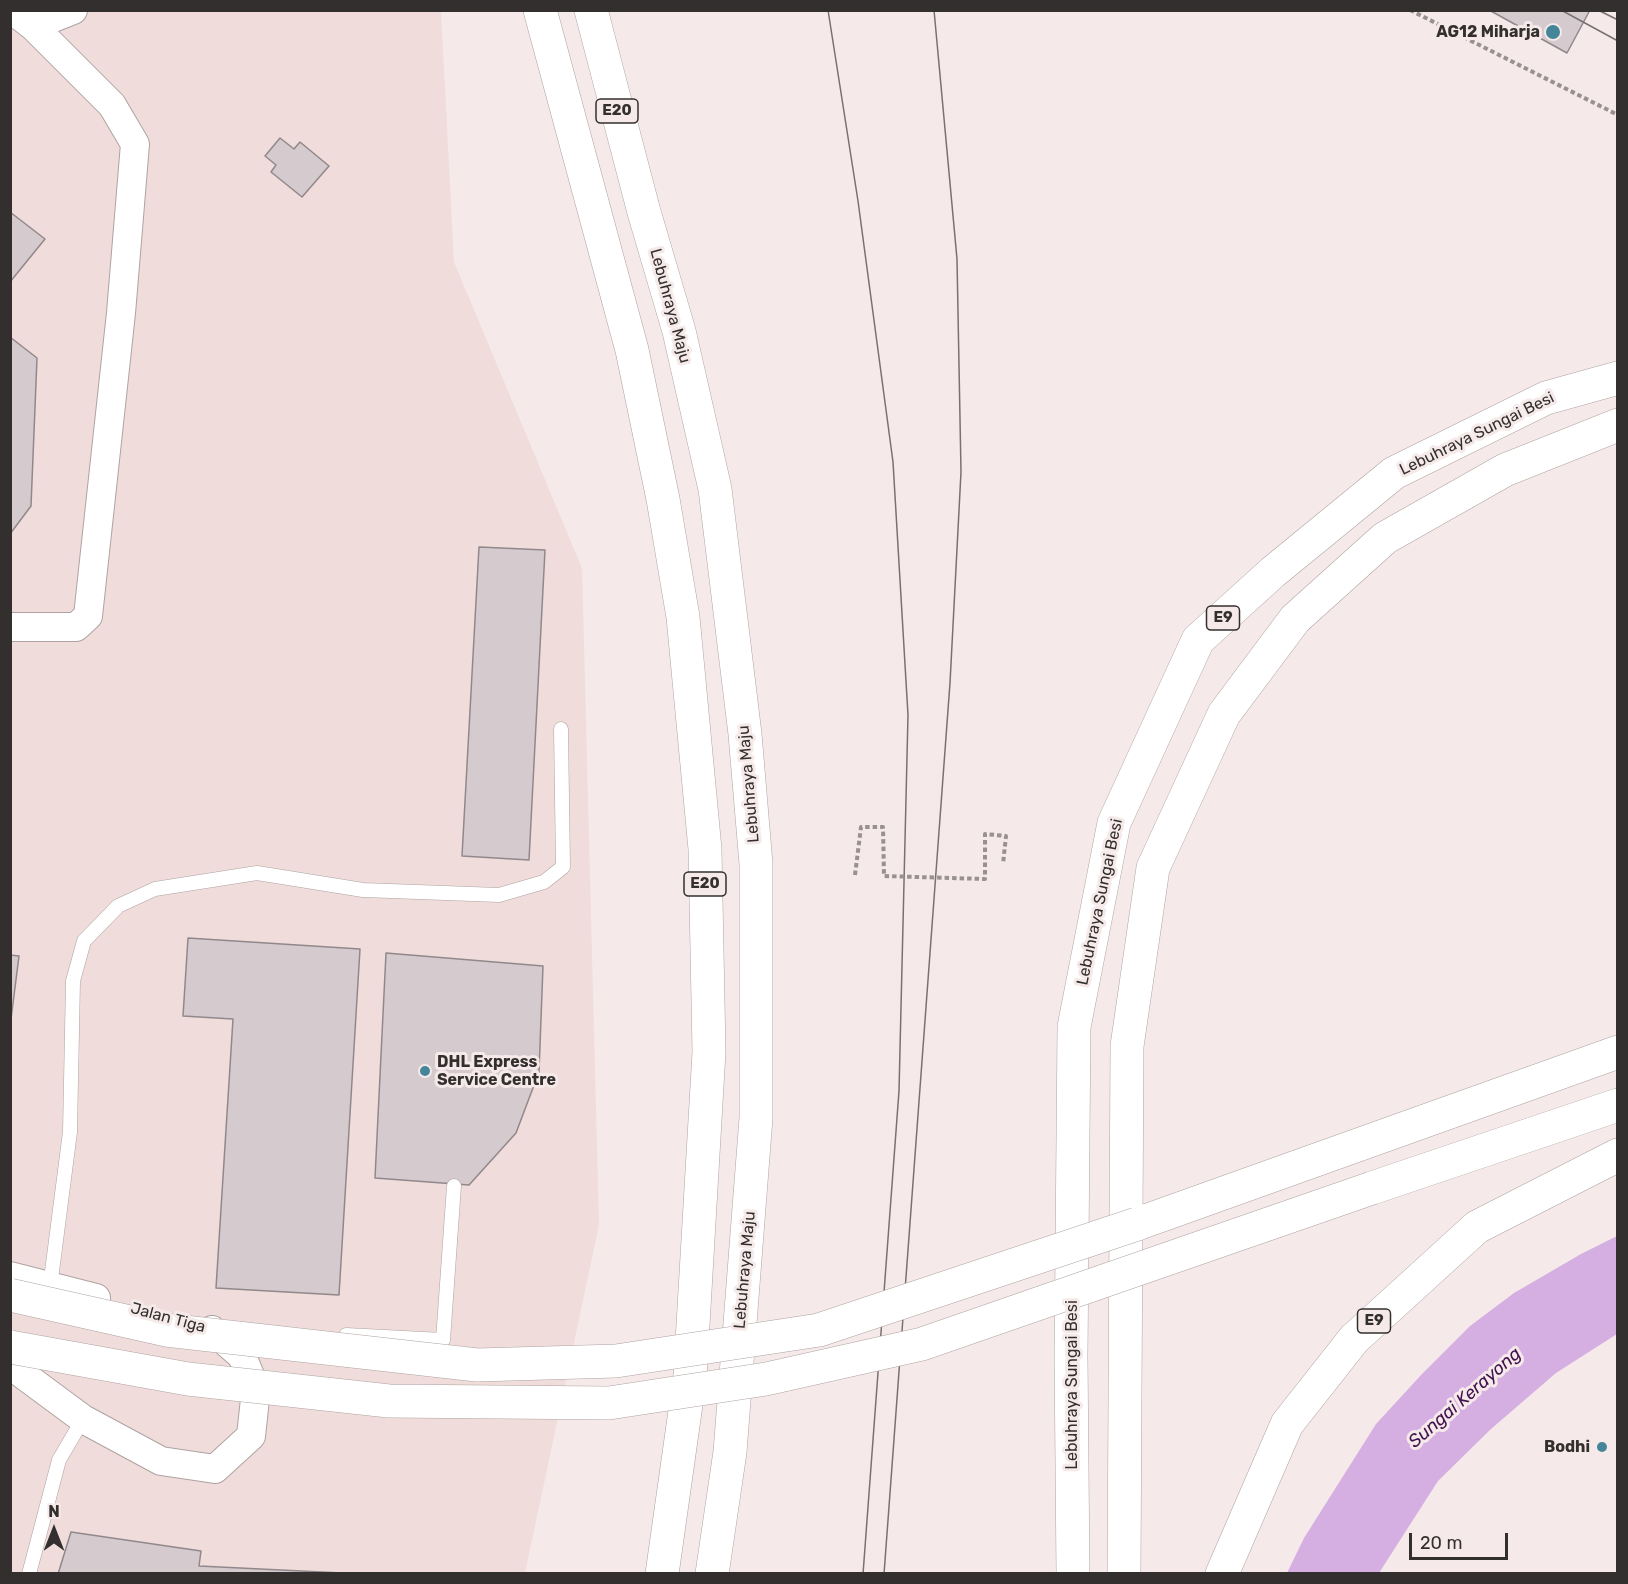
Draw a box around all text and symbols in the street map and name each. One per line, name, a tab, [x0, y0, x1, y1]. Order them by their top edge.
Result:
place label: AG12 Miharja	[1436, 22, 1540, 42]
marker: AG12 Miharja	[1544, 23, 1562, 41]
road number: E20	[596, 99, 638, 123]
street label: Lebuhraya Maju	[645, 247, 695, 365]
street label: Lebuhraya Sungai Besi	[1397, 388, 1557, 480]
road number: E9	[1206, 606, 1240, 630]
street label: Lebuhraya Maju	[734, 724, 764, 844]
street label: Lebuhraya Sungai Besi	[1073, 817, 1127, 987]
road number: E20	[684, 872, 726, 896]
place label: DHL Express Service Centre	[437, 1052, 556, 1090]
marker: DHL Express Service Centre	[418, 1064, 432, 1078]
street label: Lebuhraya Maju	[730, 1210, 760, 1330]
street label: Jalan Tiga	[128, 1299, 208, 1337]
street label: Lebuhraya Sungai Besi	[1062, 1300, 1082, 1470]
road number: E9	[1358, 1309, 1390, 1333]
water label: Sungai Kerayong	[1404, 1343, 1526, 1453]
place label: Bodhi	[1544, 1437, 1590, 1457]
marker: Bodhi	[1595, 1440, 1609, 1454]
north arrow	[24, 1500, 84, 1560]
text: N	[48, 1502, 60, 1521]
scale bar	[1412, 1521, 1511, 1559]
text: 20 m	[1420, 1532, 1462, 1554]

